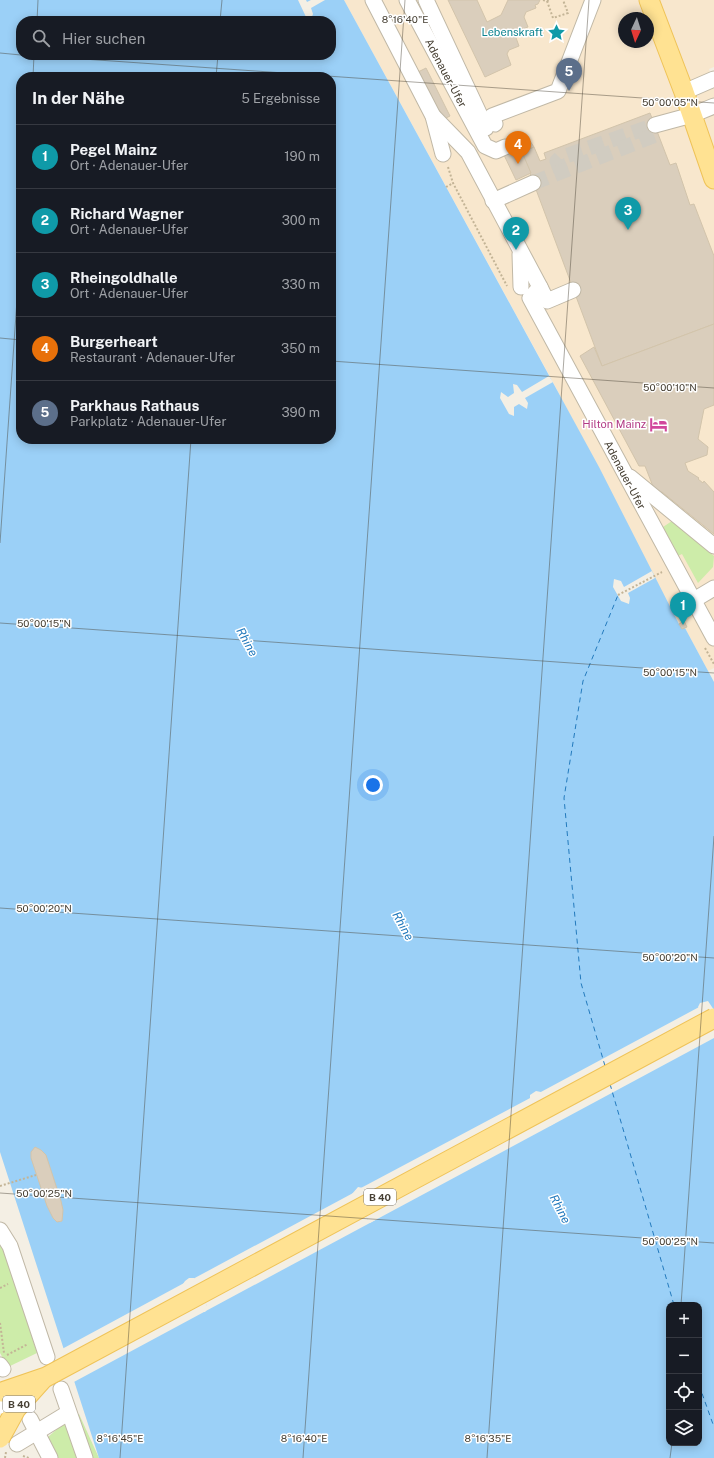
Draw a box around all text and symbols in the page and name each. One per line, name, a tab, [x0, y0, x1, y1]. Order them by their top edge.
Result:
north arrow	[618, 12, 654, 48]
text: 8°16'40"E	[382, 13, 428, 25]
search box	[16, 16, 336, 60]
place icon: Lebenskraft	[546, 22, 566, 42]
place label: Lebenskraft	[482, 26, 543, 38]
icon: search	[30, 27, 52, 49]
text: Hier suchen	[62, 30, 145, 47]
street label: Adenauer-Ufer	[423, 37, 469, 109]
pin: 5	[556, 58, 582, 91]
text: In der Nähe	[32, 88, 125, 108]
text: 5 Ergebnisse	[242, 91, 320, 106]
text: 50°00'05"N	[642, 96, 698, 108]
pin: 4	[505, 131, 531, 164]
text: Pegel Mainz	[70, 141, 157, 158]
text: 1	[42, 149, 48, 164]
text: 190 m	[284, 149, 320, 164]
text: Ort · Adenauer-Ufer	[70, 158, 188, 173]
pin: 3	[615, 197, 641, 230]
text: Richard Wagner	[70, 205, 184, 222]
text: 2	[41, 213, 49, 228]
text: 300 m	[282, 213, 320, 228]
pin: 2	[503, 217, 529, 250]
text: Ort · Adenauer-Ufer	[70, 222, 188, 237]
text: Rheingoldhalle	[70, 269, 178, 286]
text: 3	[41, 277, 49, 292]
text: 330 m	[281, 277, 320, 292]
text: Ort · Adenauer-Ufer	[70, 286, 188, 301]
text: Burgerheart	[70, 333, 158, 350]
text: 4	[41, 341, 49, 356]
text: 350 m	[281, 341, 320, 356]
text: Restaurant · Adenauer-Ufer	[70, 350, 235, 365]
text: 50°00'10"N	[643, 381, 697, 393]
text: Parkhaus Rathaus	[70, 397, 199, 414]
text: 5	[41, 405, 49, 420]
text: 390 m	[282, 405, 320, 420]
text: Parkplatz · Adenauer-Ufer	[70, 414, 226, 429]
hotel icon: Hilton Mainz	[649, 414, 669, 434]
place label: Hilton Mainz	[582, 418, 646, 430]
street label: Adenauer-Ufer	[602, 439, 648, 511]
pin: 1	[670, 592, 696, 625]
text: 50°00'15"N	[17, 617, 71, 629]
water label: Rhine	[233, 625, 261, 659]
text: 50°00'15"N	[643, 666, 697, 678]
your location	[363, 775, 383, 795]
text: 50°00'20"N	[16, 902, 72, 914]
water label: Rhine	[389, 909, 417, 943]
text: 50°00'20"N	[642, 951, 698, 963]
text: 50°00'25"N	[16, 1187, 72, 1199]
road number: B 40	[364, 1189, 396, 1205]
water label: Rhine	[547, 1192, 574, 1226]
text: 50°00'25"N	[642, 1235, 698, 1247]
map controls	[666, 1302, 702, 1446]
button: +	[666, 1302, 702, 1338]
button: −	[666, 1338, 702, 1374]
button: locate	[666, 1374, 702, 1410]
road number: B 40	[3, 1396, 35, 1412]
button: layers	[666, 1410, 702, 1446]
text: 8°16'45"E	[97, 1432, 143, 1444]
text: 8°16'40"E	[281, 1432, 327, 1444]
text: 8°16'35"E	[464, 1432, 512, 1444]

